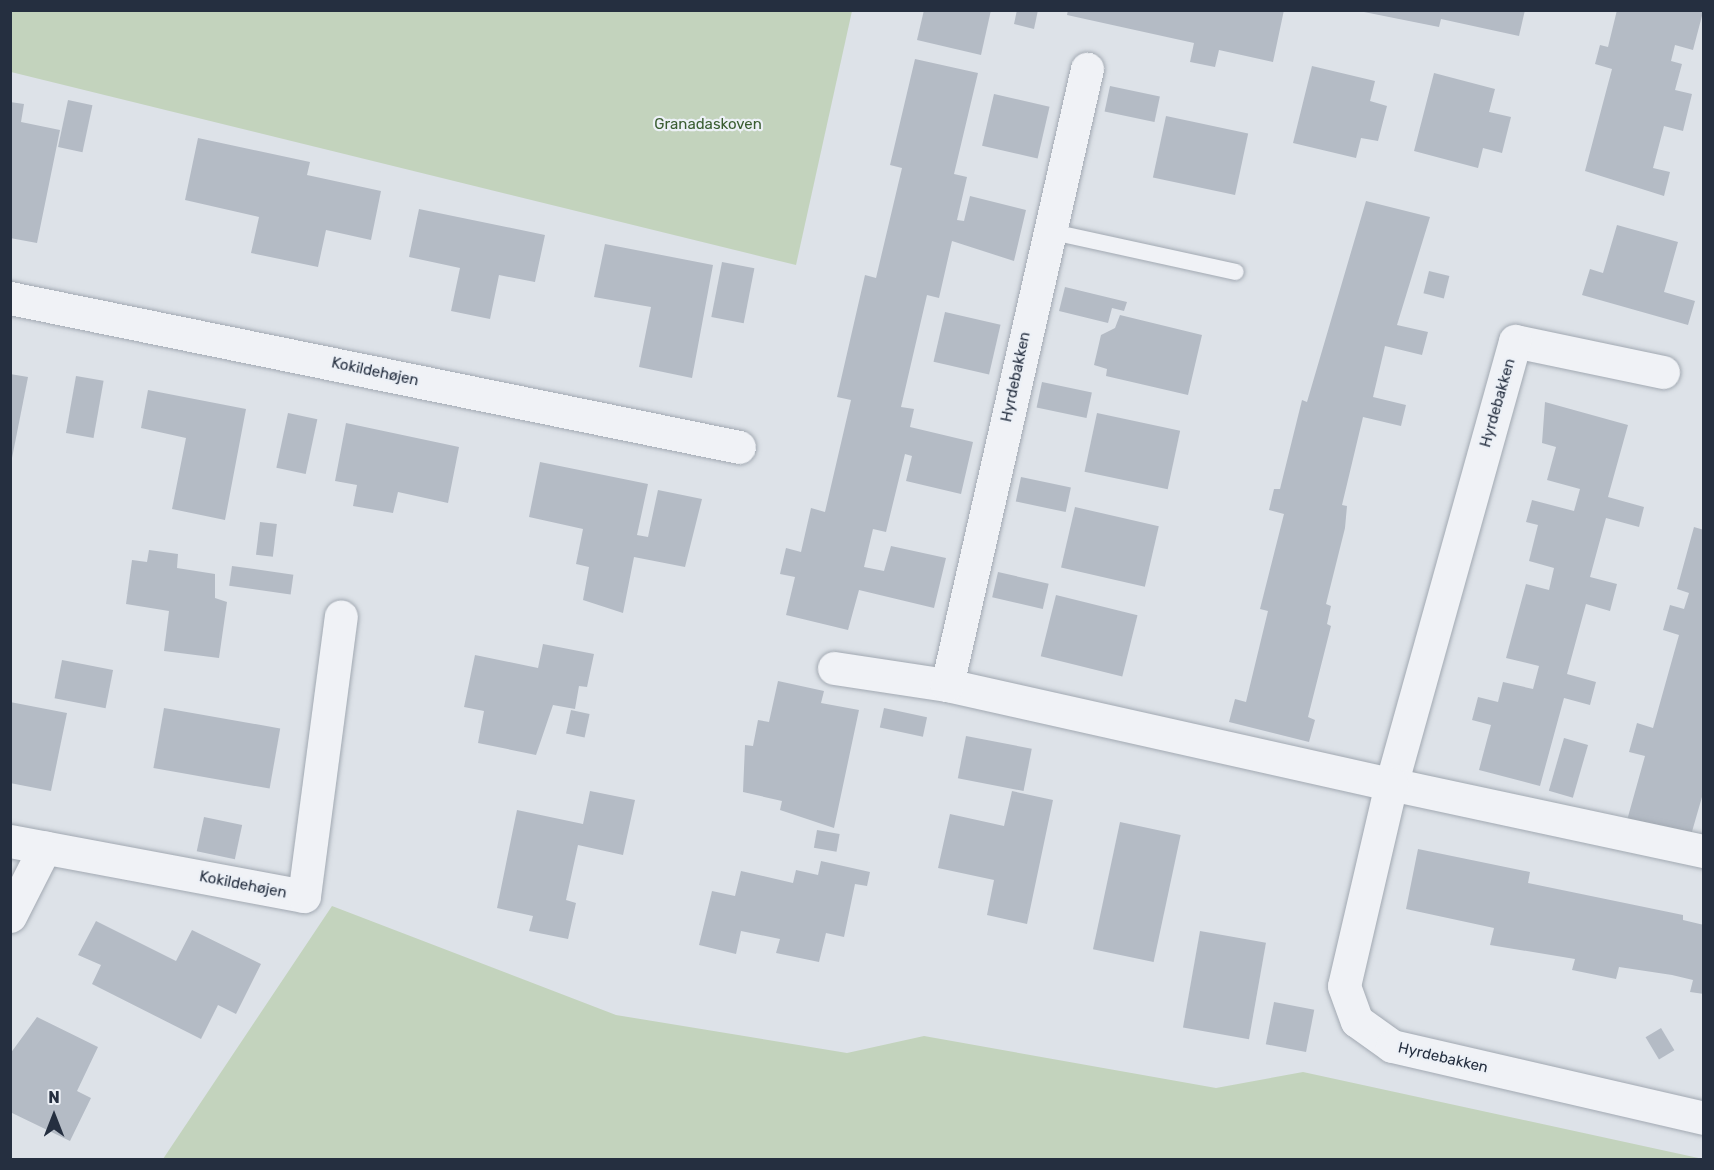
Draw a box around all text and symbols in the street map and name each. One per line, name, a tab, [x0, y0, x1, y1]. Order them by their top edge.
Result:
park label: Granadaskoven	[654, 116, 762, 134]
street label: Hyrdebakken	[998, 330, 1034, 424]
street label: Kokildehøjen	[330, 354, 420, 390]
street label: Hyrdebakken	[1477, 356, 1519, 450]
street label: Kokildehøjen	[198, 868, 288, 902]
street label: Hyrdebakken	[1396, 1039, 1490, 1077]
north arrow	[24, 1086, 84, 1146]
text: N	[48, 1088, 60, 1107]

